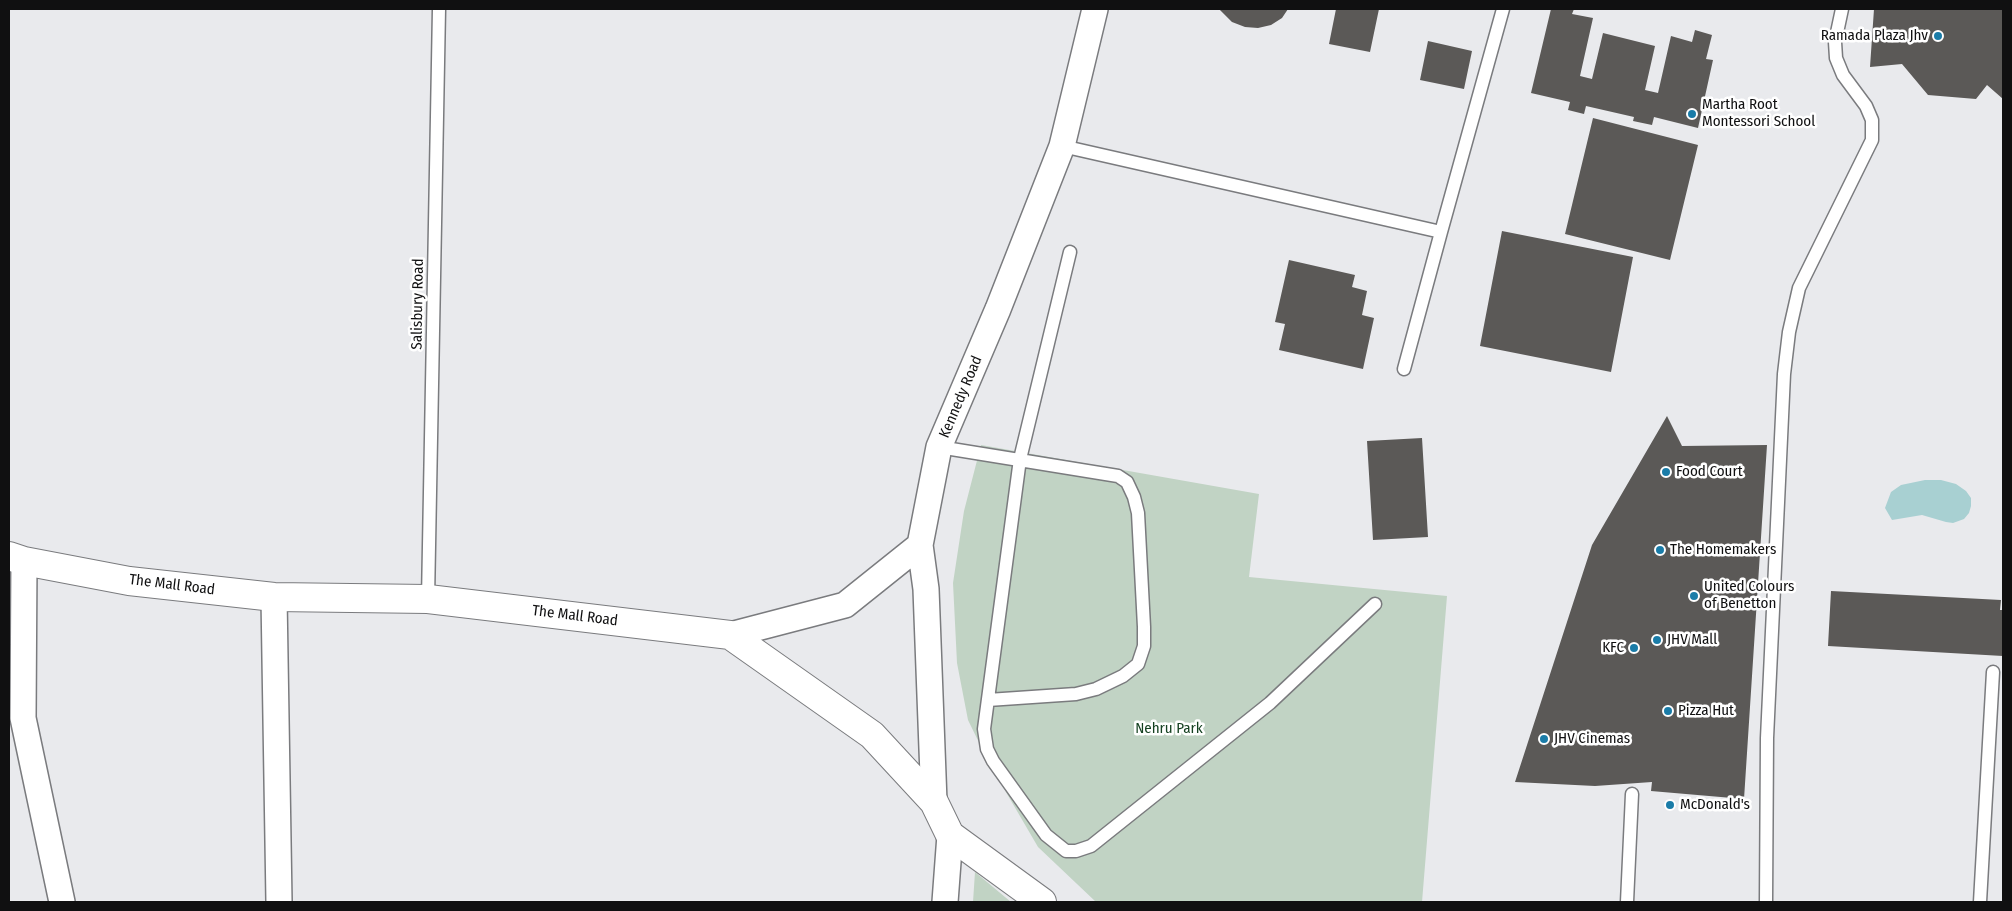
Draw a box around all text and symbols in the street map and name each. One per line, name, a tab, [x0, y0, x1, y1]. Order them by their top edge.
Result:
place label: Ramada Plaza Jhv	[1821, 27, 1928, 45]
marker: Ramada Plaza Jhv	[1932, 30, 1944, 42]
place label: Martha Root Montessori School	[1702, 96, 1815, 131]
marker: Martha Root Montessori School	[1686, 108, 1698, 120]
street label: Salisbury Road	[408, 258, 428, 350]
street label: Kennedy Road	[936, 353, 986, 441]
place label: Food Court	[1676, 463, 1743, 481]
marker: Food Court	[1660, 466, 1672, 478]
place label: The Homemakers	[1670, 541, 1776, 559]
marker: The Homemakers	[1654, 544, 1666, 556]
street label: The Mall Road	[128, 571, 216, 599]
place label: United Colours of Benetton	[1704, 578, 1794, 613]
marker: United Colours of Benetton	[1688, 590, 1700, 602]
street label: The Mall Road	[531, 602, 619, 630]
place label: JHV Mall	[1667, 631, 1717, 649]
marker: JHV Mall	[1651, 634, 1663, 646]
place label: KFC	[1602, 639, 1624, 657]
marker: KFC	[1628, 642, 1640, 654]
place label: Pizza Hut	[1678, 702, 1734, 720]
marker: Pizza Hut	[1662, 705, 1674, 717]
park label: Nehru Park	[1135, 720, 1203, 738]
place label: JHV Cinemas	[1554, 730, 1630, 748]
marker: JHV Cinemas	[1538, 733, 1550, 745]
place label: McDonald's	[1680, 796, 1750, 814]
marker: McDonald's	[1664, 799, 1676, 811]

